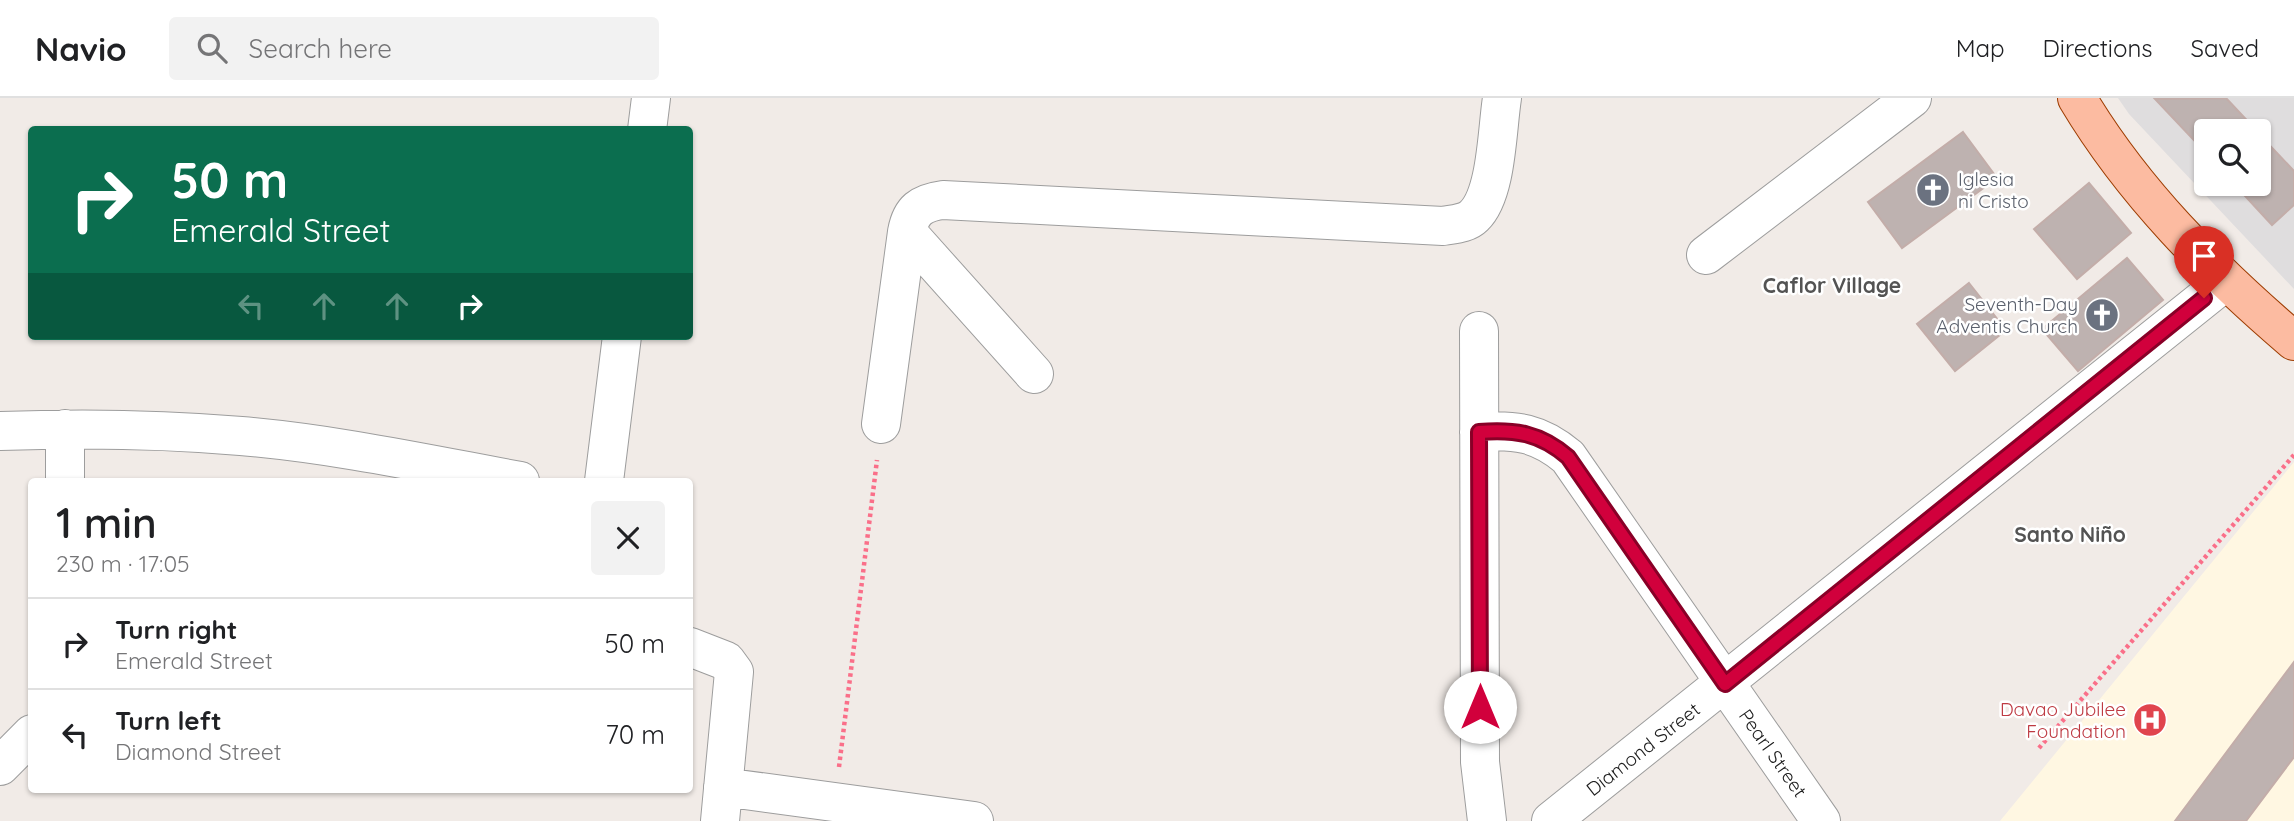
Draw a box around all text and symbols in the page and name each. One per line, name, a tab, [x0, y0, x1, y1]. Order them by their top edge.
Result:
search box	[169, 17, 659, 80]
text: Navio	[35, 28, 127, 69]
icon: search	[193, 29, 231, 67]
text: Search here	[249, 32, 392, 65]
text: Map	[1956, 33, 2005, 63]
text: Directions	[2043, 33, 2153, 63]
text: Saved	[2191, 33, 2259, 63]
map controls	[2194, 119, 2271, 196]
button: search	[2194, 119, 2271, 196]
text: 50 m	[171, 149, 288, 210]
icon: right	[56, 154, 147, 245]
place label: Iglesia ni Cristo	[1958, 167, 2029, 213]
church icon: Iglesia ni Cristo	[1914, 171, 1952, 209]
text: Emerald Street	[171, 210, 390, 250]
pin	[2174, 226, 2234, 298]
icon: arrive	[2185, 237, 2223, 275]
district label: Caflor Village	[1763, 272, 1901, 298]
icon: left	[232, 287, 270, 325]
icon: ahead	[305, 287, 343, 325]
icon: ahead	[378, 287, 416, 325]
icon: right	[451, 287, 489, 325]
place label: Seventh-Day Adventis Church	[1936, 292, 2078, 338]
church icon: Seventh-Day Adventis Church	[2083, 296, 2121, 334]
text: 1 min	[56, 496, 157, 549]
button: close	[591, 501, 665, 575]
district label: Santo Niño	[2014, 521, 2126, 547]
text: 230 m · 17:05	[56, 549, 190, 578]
text: Turn right	[115, 613, 237, 646]
icon: right	[56, 625, 94, 663]
text: 50 m	[605, 627, 665, 660]
text: Emerald Street	[115, 646, 273, 675]
position arrow	[1443, 670, 1517, 744]
street label: Diamond Street	[1581, 697, 1705, 801]
place label: Davao Jubilee Foundation	[2000, 697, 2126, 743]
hospital icon: Davao Jubilee Foundation	[2131, 701, 2169, 739]
text: Turn left	[115, 704, 222, 737]
street label: Pearl Street	[1734, 704, 1812, 802]
icon: left	[56, 716, 94, 754]
text: 70 m	[605, 718, 665, 751]
text: Diamond Street	[115, 737, 282, 766]

